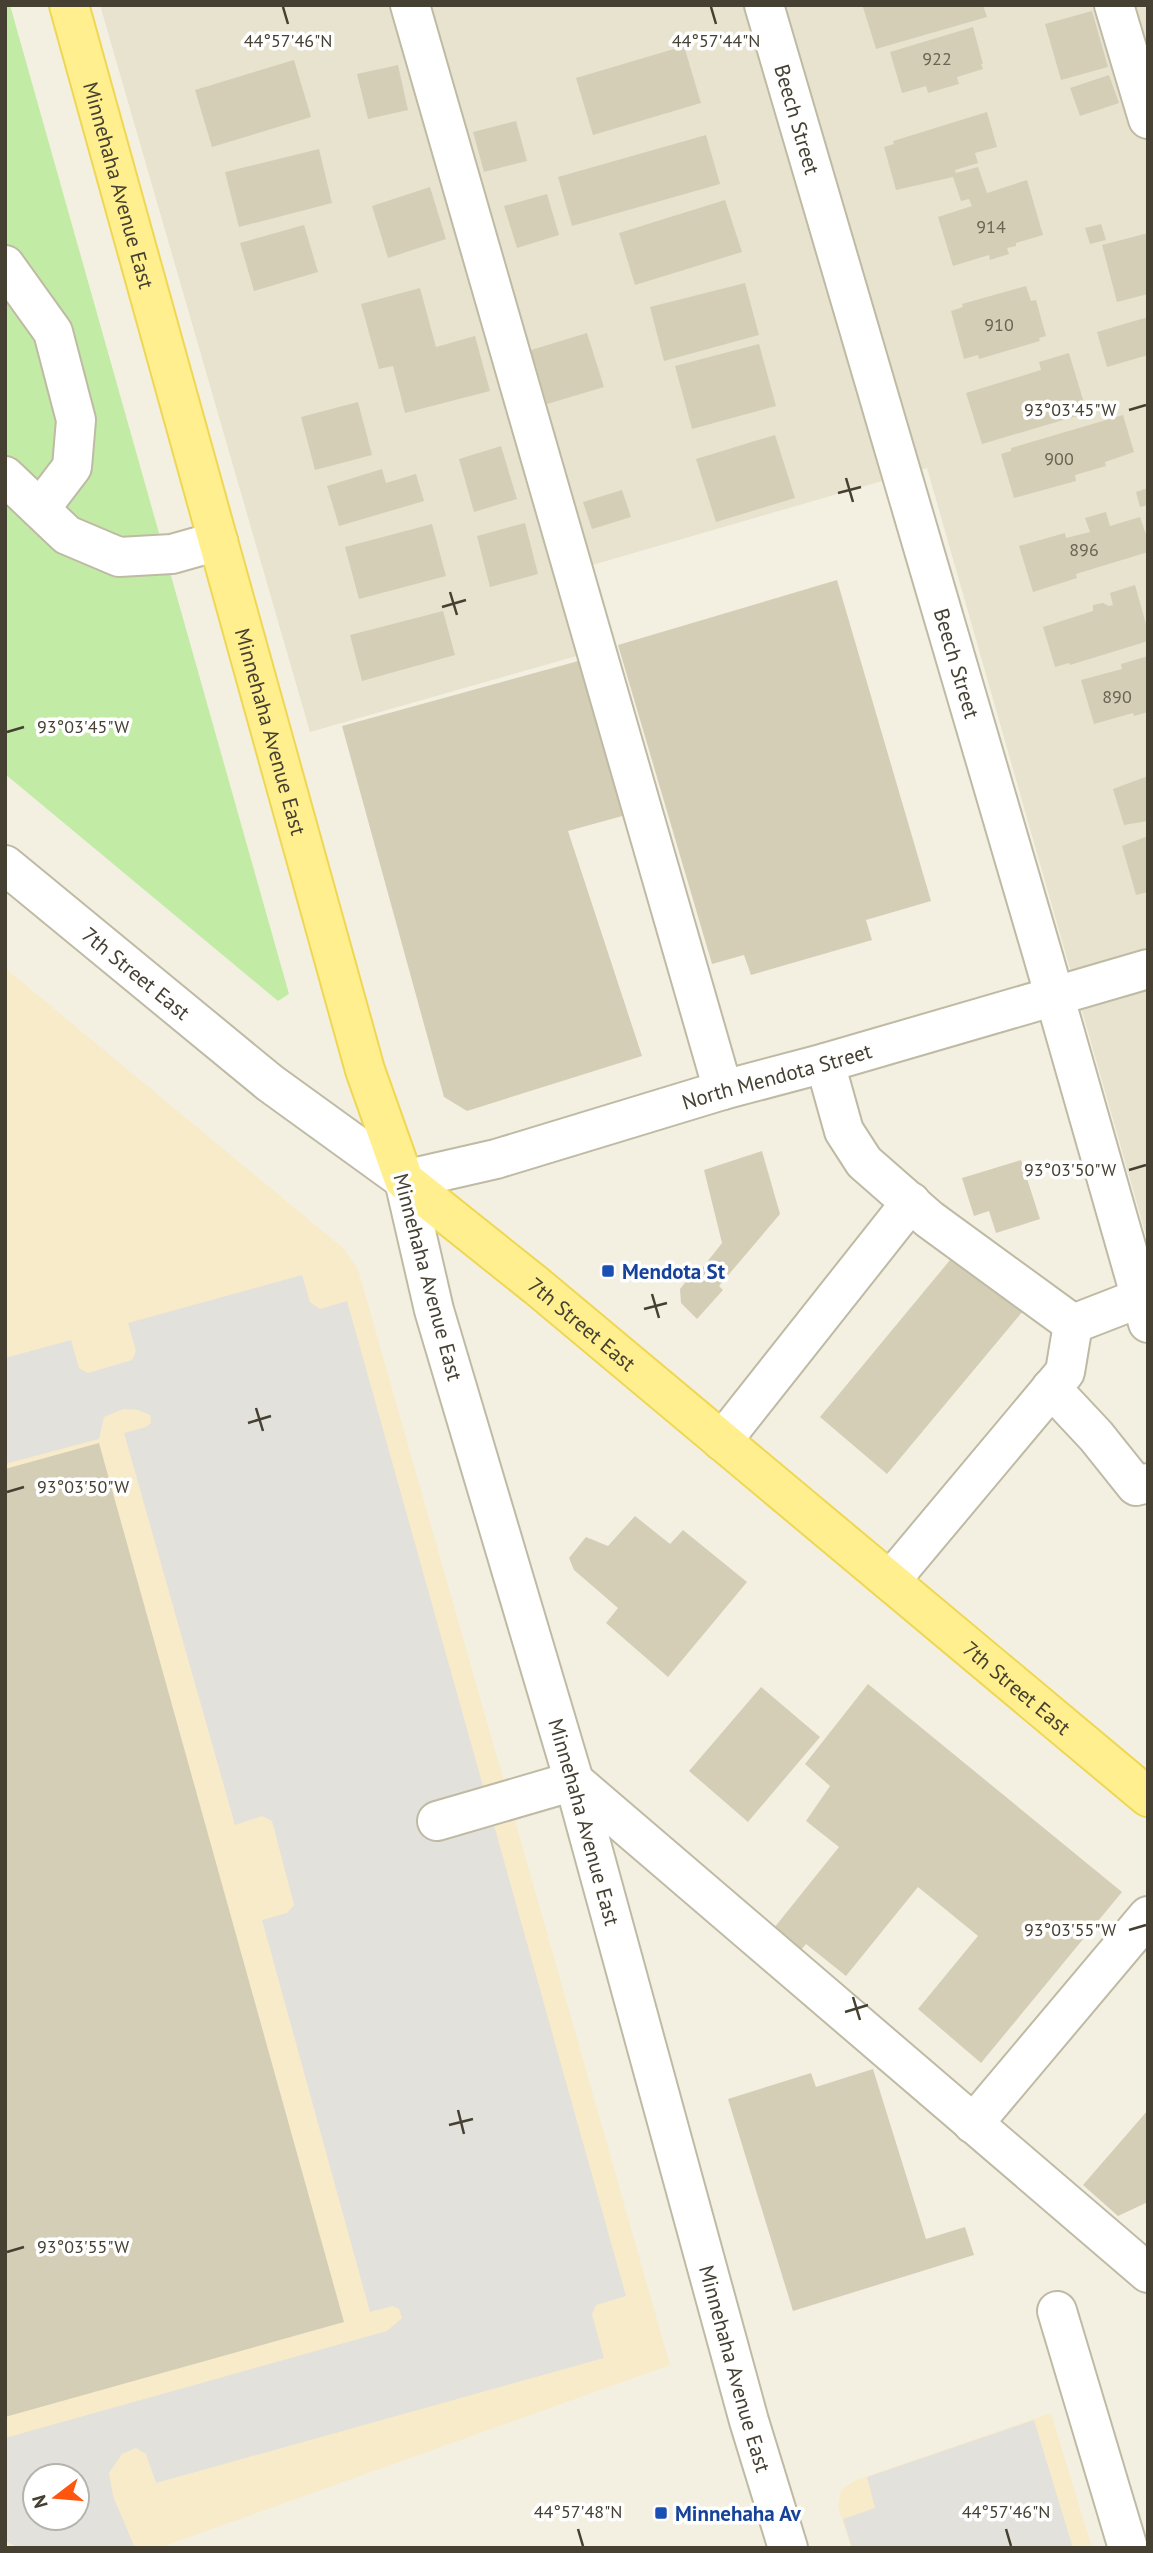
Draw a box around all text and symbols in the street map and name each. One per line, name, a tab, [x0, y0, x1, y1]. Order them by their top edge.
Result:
text: 44°57'46"N	[244, 29, 332, 52]
text: 44°57'44"N	[672, 29, 760, 52]
house number: 922	[922, 47, 952, 70]
street label: Beech Street	[769, 61, 826, 177]
street label: Minnehaha Avenue East	[77, 79, 161, 292]
house number: 914	[976, 215, 1006, 238]
house number: 910	[984, 313, 1014, 336]
text: 93°03'45"W	[1024, 398, 1116, 421]
house number: 900	[1044, 447, 1074, 470]
house number: 896	[1069, 538, 1099, 561]
street label: Beech Street	[928, 605, 986, 721]
street label: Minnehaha Avenue East	[229, 625, 313, 838]
house number: 890	[1102, 685, 1132, 708]
text: 93°03'45"W	[37, 715, 129, 738]
street label: 7th Street East	[77, 921, 196, 1025]
street label: North Mendota Street	[678, 1037, 875, 1115]
text: 93°03'50"W	[1024, 1158, 1116, 1181]
street label: Minnehaha Avenue East	[387, 1170, 469, 1384]
place label: Mendota St	[622, 1258, 726, 1285]
marker: Mendota St	[600, 1263, 616, 1279]
street label: 7th Street East	[523, 1271, 641, 1377]
text: 93°03'50"W	[37, 1475, 129, 1498]
street label: 7th Street East	[958, 1635, 1076, 1740]
street label: Minnehaha Avenue East	[543, 1715, 626, 1928]
text: 93°03'55"W	[1024, 1918, 1116, 1941]
text: 93°03'55"W	[37, 2235, 129, 2258]
street label: Minnehaha Avenue East	[693, 2262, 777, 2475]
north arrow	[21, 2462, 91, 2532]
text: N	[26, 2492, 53, 2511]
text: 44°57'48"N	[534, 2500, 622, 2523]
place label: Minnehaha Av	[675, 2500, 802, 2527]
text: 44°57'46"N	[962, 2500, 1050, 2523]
marker: Minnehaha Av	[653, 2505, 669, 2521]

